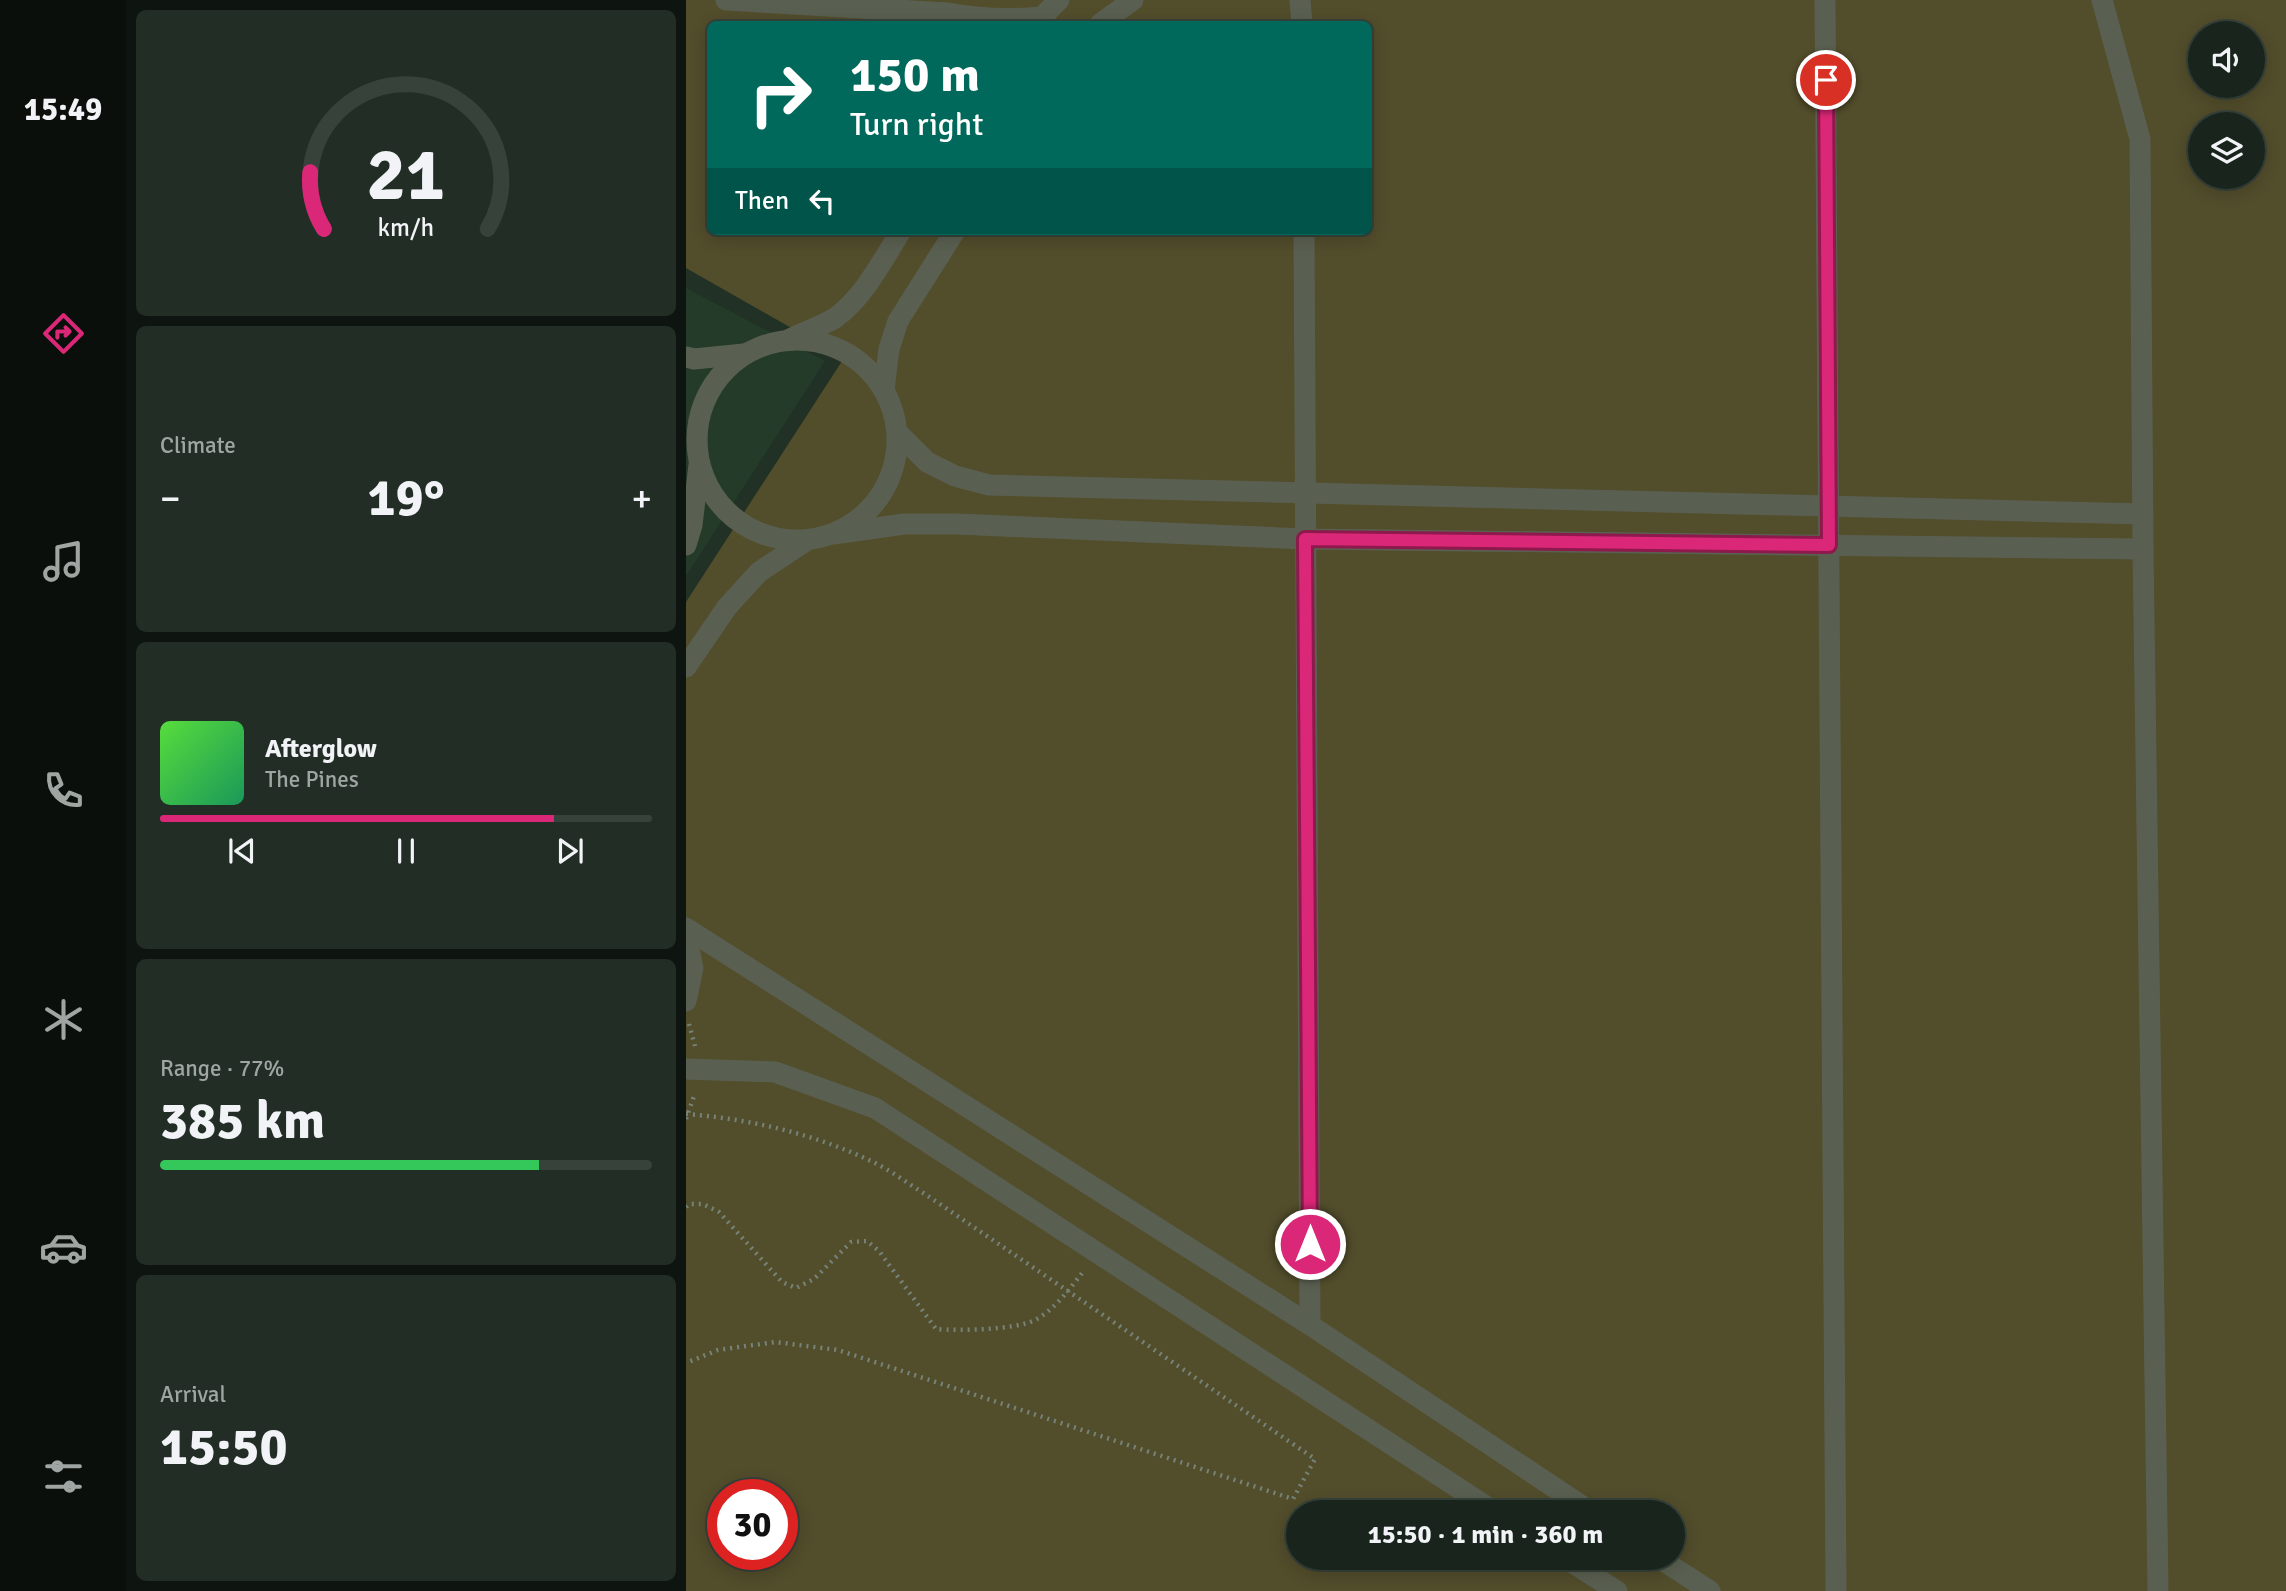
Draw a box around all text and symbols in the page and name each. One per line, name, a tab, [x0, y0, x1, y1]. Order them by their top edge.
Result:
map controls	[2188, 21, 2265, 189]
button: sound	[2188, 21, 2265, 98]
text: 150 m	[850, 45, 980, 105]
icon: right	[735, 49, 826, 140]
pin	[1796, 50, 1856, 110]
icon: arrive	[1807, 61, 1845, 99]
text: 15:49	[24, 90, 102, 129]
text: Turn right	[850, 105, 983, 144]
button: layers	[2188, 112, 2265, 189]
text: 21	[367, 131, 445, 220]
icon: left	[803, 182, 841, 220]
text: Then	[735, 185, 789, 217]
text: km/h	[378, 212, 434, 243]
icon: directions	[39, 309, 88, 358]
text: Climate	[160, 431, 236, 460]
text: 19°	[368, 466, 444, 530]
text: −	[160, 475, 181, 522]
text: +	[631, 475, 652, 522]
icon: music	[39, 537, 88, 586]
text: Afterglow	[265, 733, 377, 765]
text: The Pines	[265, 765, 359, 794]
icon: phone	[39, 766, 88, 815]
icon: previous	[223, 832, 261, 870]
icon: pause	[387, 832, 425, 870]
icon: next	[551, 832, 589, 870]
icon: climate	[39, 995, 88, 1044]
text: Range · 77%	[160, 1054, 284, 1083]
text: 385 km	[160, 1089, 325, 1153]
position arrow	[1273, 1207, 1347, 1281]
icon: car	[39, 1223, 88, 1272]
text: Arrival	[160, 1380, 226, 1409]
text: 15:50	[160, 1415, 288, 1479]
icon: filters	[39, 1452, 88, 1501]
speed limit sign: 30	[707, 1479, 798, 1570]
text: 15:50 · 1 min · 360 m	[1368, 1519, 1603, 1551]

